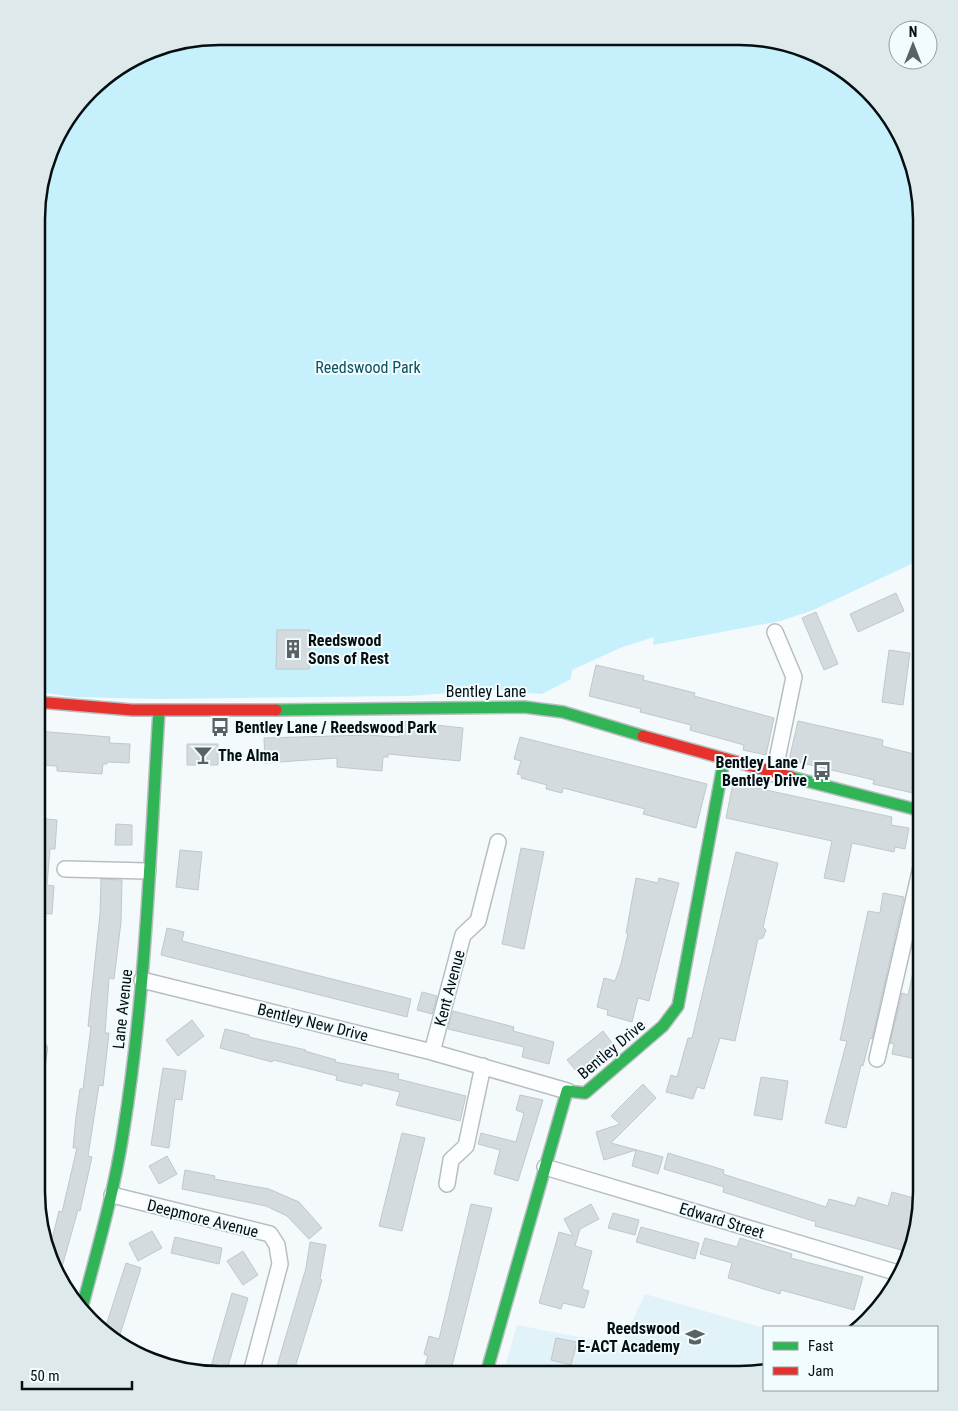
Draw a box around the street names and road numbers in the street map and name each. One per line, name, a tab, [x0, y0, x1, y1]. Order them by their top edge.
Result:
street label: Bentley Lane	[446, 682, 526, 701]
street label: Kent Avenue	[430, 948, 469, 1028]
street label: Lane Avenue	[109, 968, 136, 1050]
street label: Bentley New Drive	[256, 1000, 370, 1045]
street label: Bentley Drive	[574, 1016, 649, 1083]
street label: Deepmore Avenue	[145, 1195, 261, 1242]
street label: Edward Street	[677, 1199, 767, 1242]

